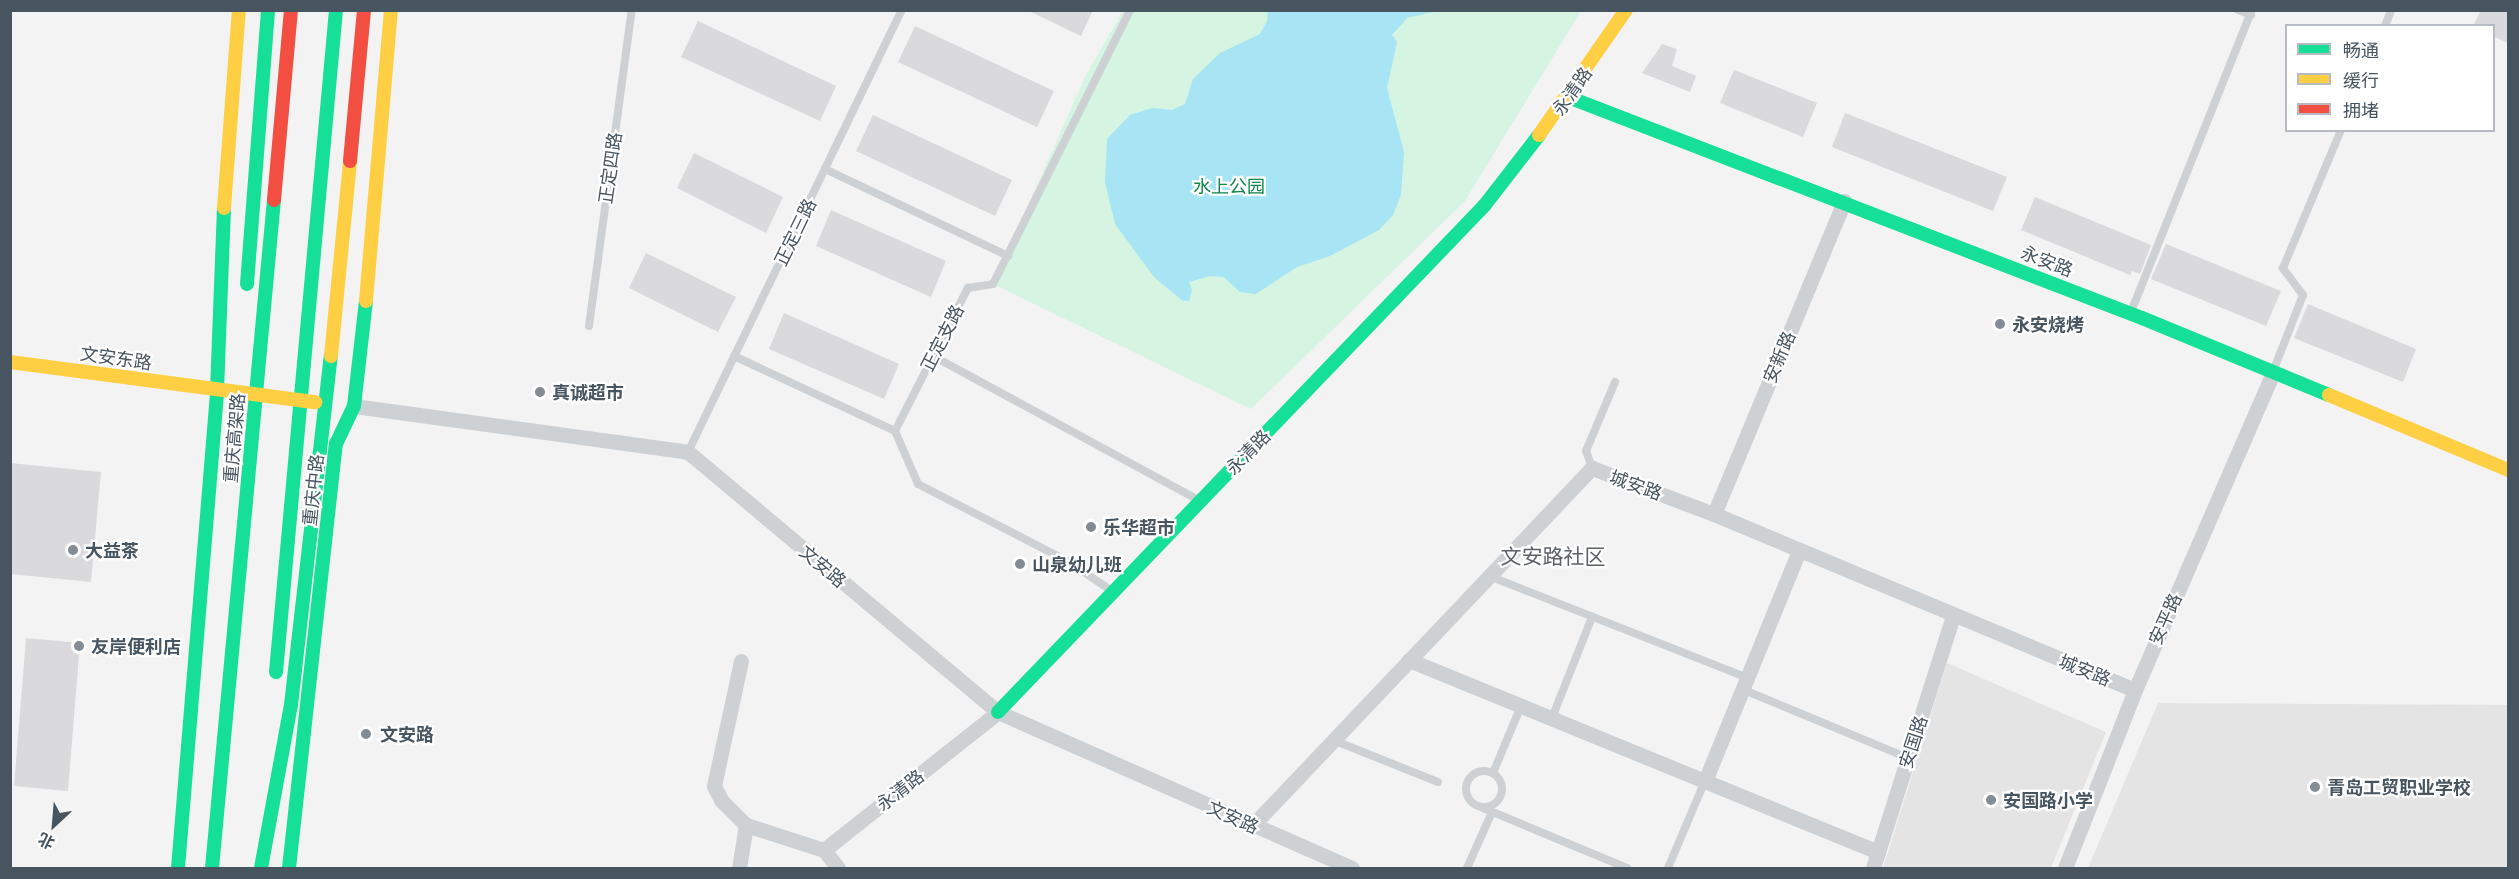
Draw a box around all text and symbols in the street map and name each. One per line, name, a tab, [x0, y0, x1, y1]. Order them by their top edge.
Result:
legend	[2285, 24, 2495, 132]
text: 畅通	[2343, 38, 2379, 62]
street label: 永清路	[1548, 63, 1596, 119]
text: 缓行	[2343, 68, 2379, 92]
text: 拥堵	[2343, 98, 2379, 122]
street label: 正定四路	[594, 131, 626, 205]
park label: 水上公园	[1193, 175, 1265, 197]
street label: 正定三路	[770, 195, 820, 269]
street label: 永安路	[2018, 241, 2076, 281]
street label: 正定支路	[916, 301, 968, 375]
place label: 永安烧烤	[2012, 313, 2084, 335]
marker: 永安烧烤	[1993, 317, 2007, 331]
street label: 安新路	[1759, 328, 1799, 386]
street label: 文安东路	[79, 342, 153, 374]
place label: 真诚超市	[552, 381, 624, 403]
marker: 真诚超市	[533, 385, 547, 399]
street label: 重庆高架路	[219, 392, 249, 484]
street label: 永清路	[1221, 425, 1275, 479]
street label: 重庆中路	[298, 453, 328, 527]
street label: 城安路	[1607, 466, 1665, 504]
place label: 乐华超市	[1103, 516, 1175, 538]
marker: 乐华超市	[1084, 520, 1098, 534]
place label: 大益茶	[85, 539, 139, 561]
street label: 文安路	[795, 540, 851, 592]
marker: 大益茶	[66, 543, 80, 557]
district label: 文安路社区	[1501, 543, 1605, 569]
place label: 山泉幼儿班	[1032, 553, 1122, 575]
marker: 山泉幼儿班	[1013, 557, 1027, 571]
street label: 安平路	[2144, 590, 2186, 648]
place label: 友岸便利店	[91, 635, 181, 657]
marker: 友岸便利店	[72, 639, 86, 653]
street label: 城安路	[2056, 650, 2114, 690]
street label: 安国路	[1894, 713, 1932, 771]
place label: 文安路	[380, 723, 434, 745]
marker: 文安路	[357, 725, 375, 743]
street label: 永清路	[872, 765, 928, 815]
place label: 青岛工贸职业学校	[2327, 776, 2471, 798]
marker: 青岛工贸职业学校	[2308, 780, 2322, 794]
place label: 安国路小学	[2003, 789, 2093, 811]
marker: 安国路小学	[1984, 793, 1998, 807]
north arrow	[24, 795, 84, 855]
street label: 文安路	[1204, 796, 1262, 838]
text: 北	[34, 828, 58, 855]

